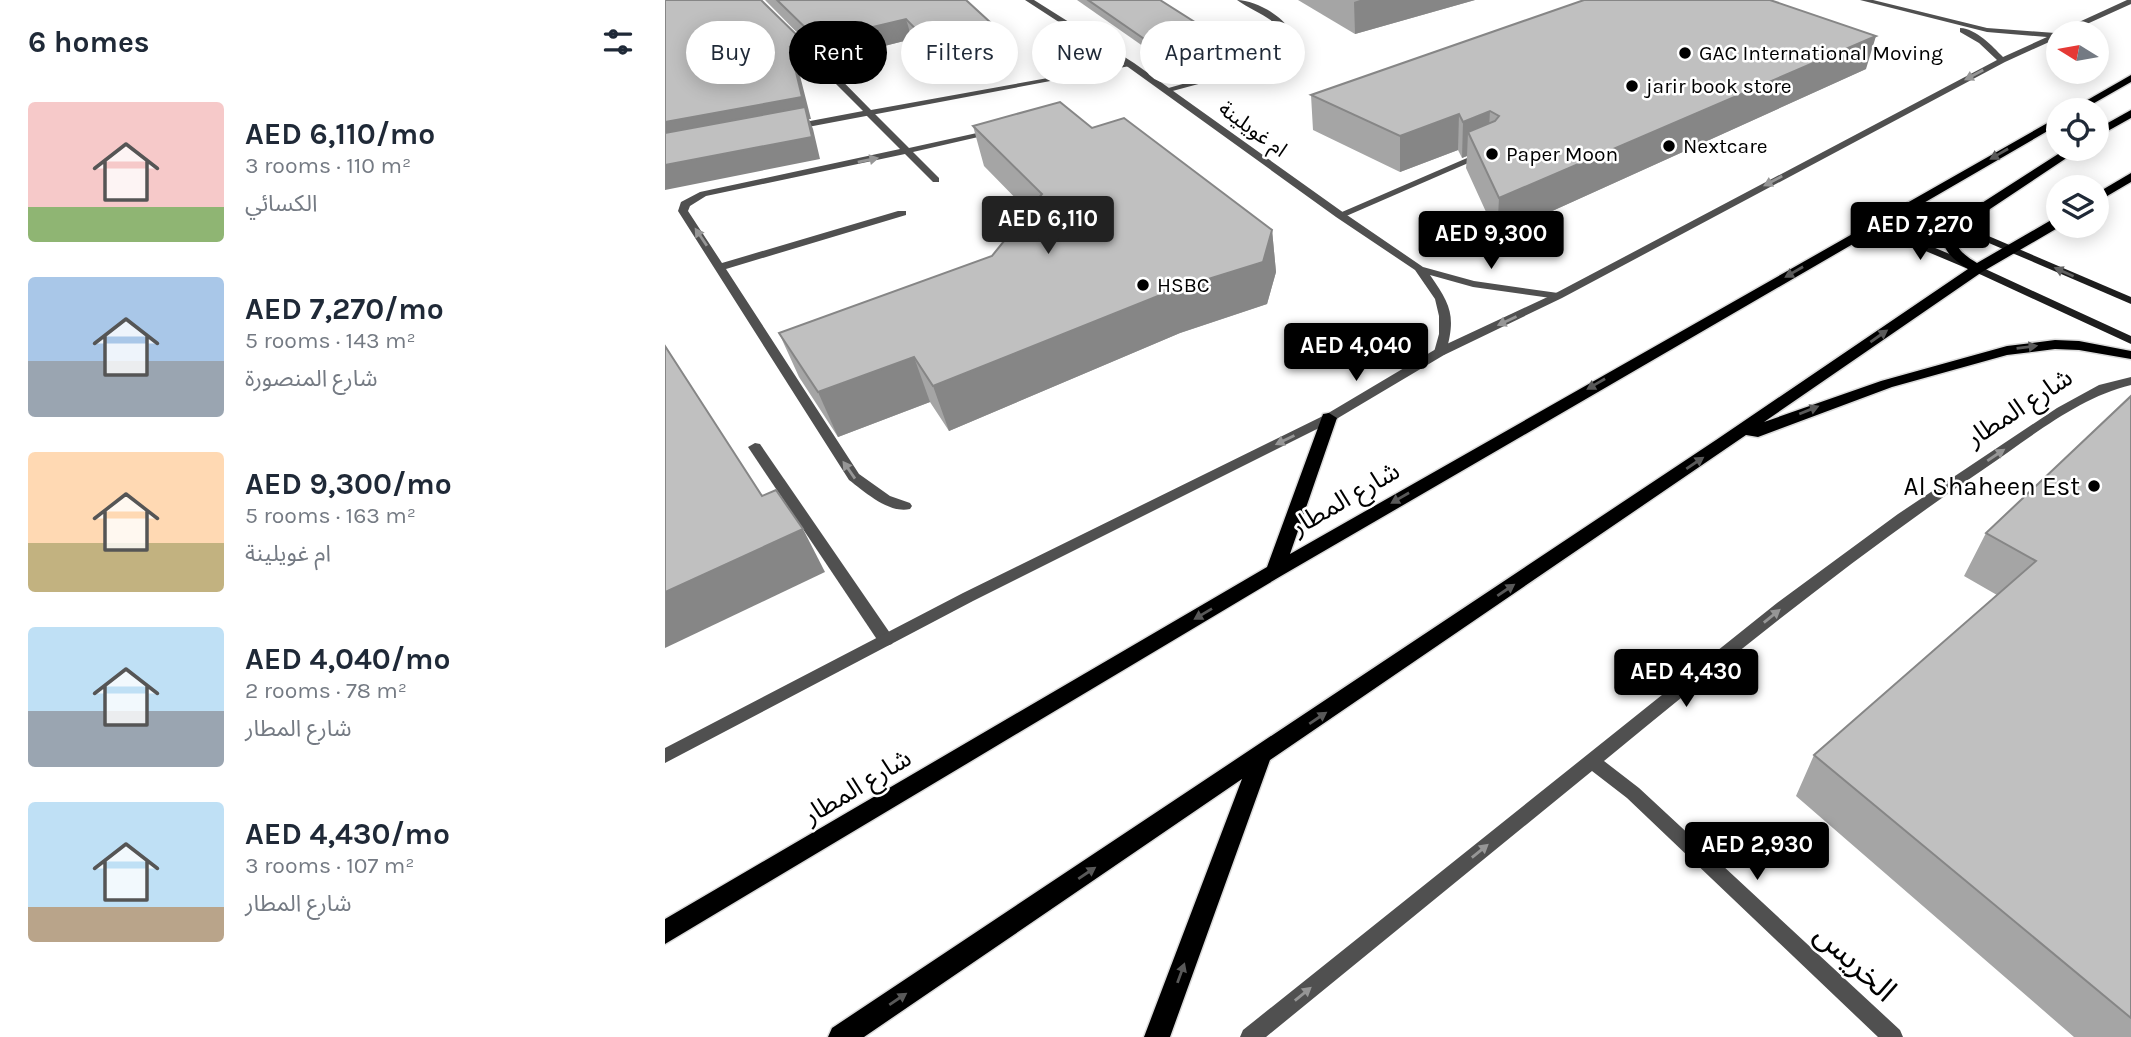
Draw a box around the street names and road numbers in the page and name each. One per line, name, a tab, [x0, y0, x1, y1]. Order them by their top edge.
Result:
street label: ام غويلينة	[1212, 96, 1292, 165]
street label: شارع المطار	[1960, 362, 2080, 456]
street label: شارع المطار	[1284, 455, 1407, 545]
street label: شارع المطار	[797, 742, 918, 834]
street label: الخريس	[1807, 915, 1904, 1009]

